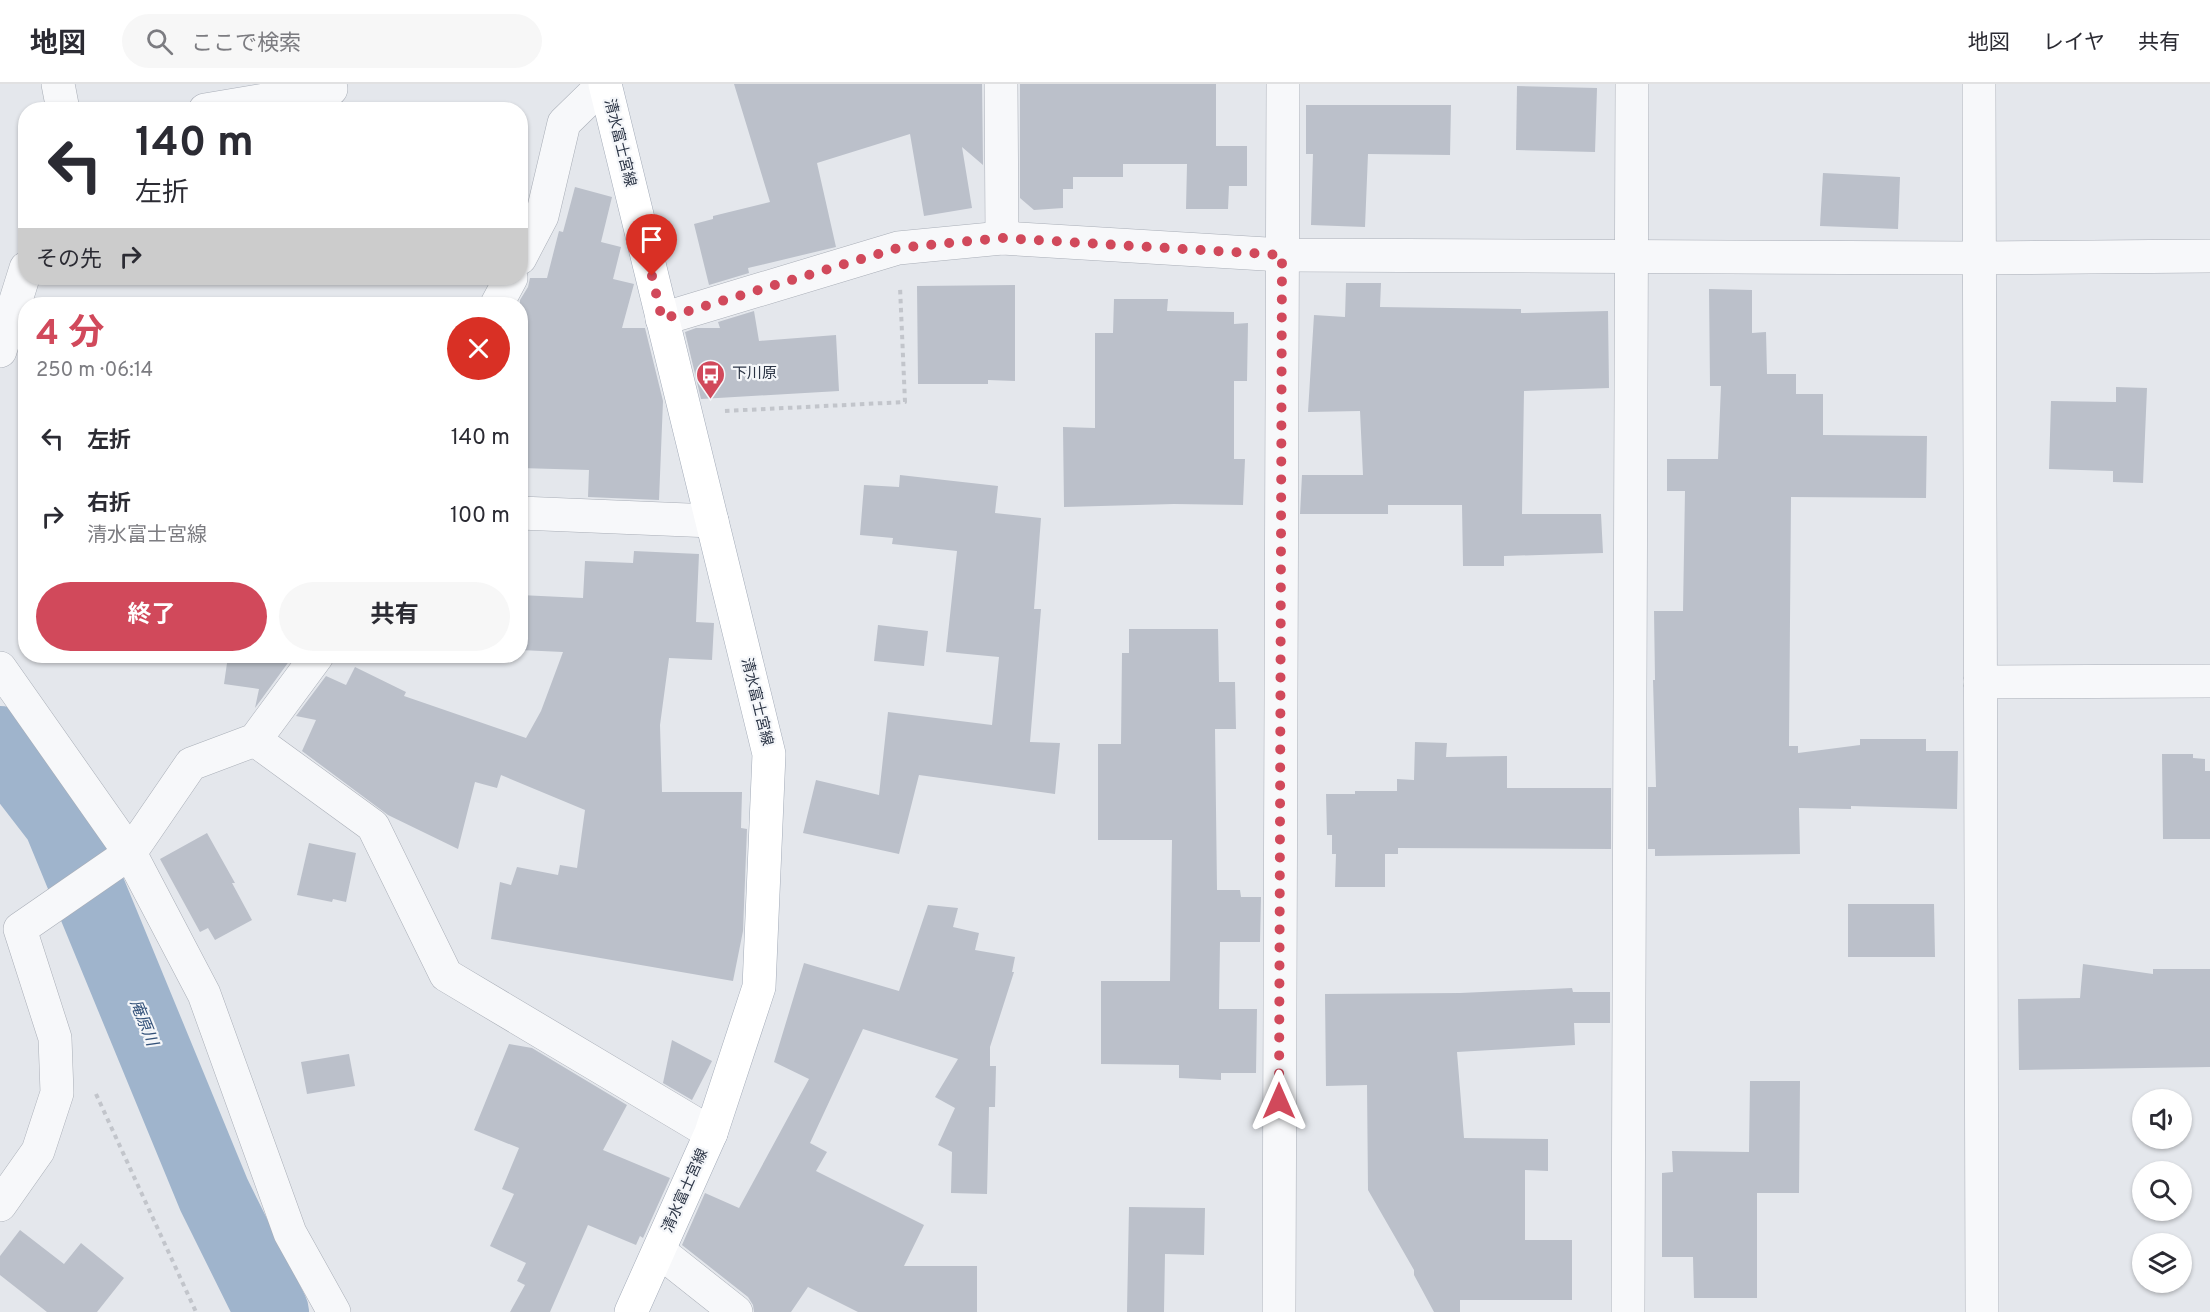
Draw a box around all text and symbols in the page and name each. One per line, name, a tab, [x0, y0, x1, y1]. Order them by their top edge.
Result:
search box	[122, 14, 542, 68]
icon: search	[143, 25, 176, 58]
text: 地図	[30, 27, 86, 63]
text: 地図	[1968, 30, 2010, 57]
text: レイヤ	[2043, 30, 2105, 57]
text: 共有	[2138, 30, 2180, 57]
text: ここで検索	[191, 31, 301, 58]
street label: 清水富士宮線	[599, 97, 639, 189]
text: 140 m	[135, 118, 254, 171]
icon: left	[36, 126, 114, 204]
text: 左折	[135, 177, 189, 211]
pin	[626, 214, 677, 276]
icon: arrive	[635, 223, 668, 256]
icon: right	[114, 240, 147, 273]
text: その先	[36, 247, 102, 274]
text: 4 分	[36, 312, 104, 358]
button: close	[447, 317, 510, 380]
text: 250 m · 06:14	[36, 358, 153, 384]
bus stop icon: 下川原	[695, 358, 727, 400]
place label: 下川原	[732, 365, 777, 384]
icon: left	[36, 422, 69, 455]
text: 140 m	[451, 425, 510, 452]
text: 左折	[87, 428, 131, 455]
text: 右折	[87, 491, 131, 518]
icon: right	[36, 500, 69, 533]
text: 100 m	[450, 503, 510, 530]
text: 清水富士宮線	[87, 523, 207, 549]
button: 終了	[36, 582, 267, 651]
button: 共有	[279, 582, 510, 651]
street label: 清水富士宮線	[736, 656, 776, 748]
water label: 庵原川	[125, 997, 162, 1051]
position arrow	[1247, 1069, 1311, 1133]
map controls	[2132, 1089, 2192, 1293]
button: sound	[2132, 1089, 2192, 1149]
street label: 清水富士宮線	[659, 1146, 713, 1236]
button: search	[2132, 1161, 2192, 1221]
button: layers	[2132, 1233, 2192, 1293]

